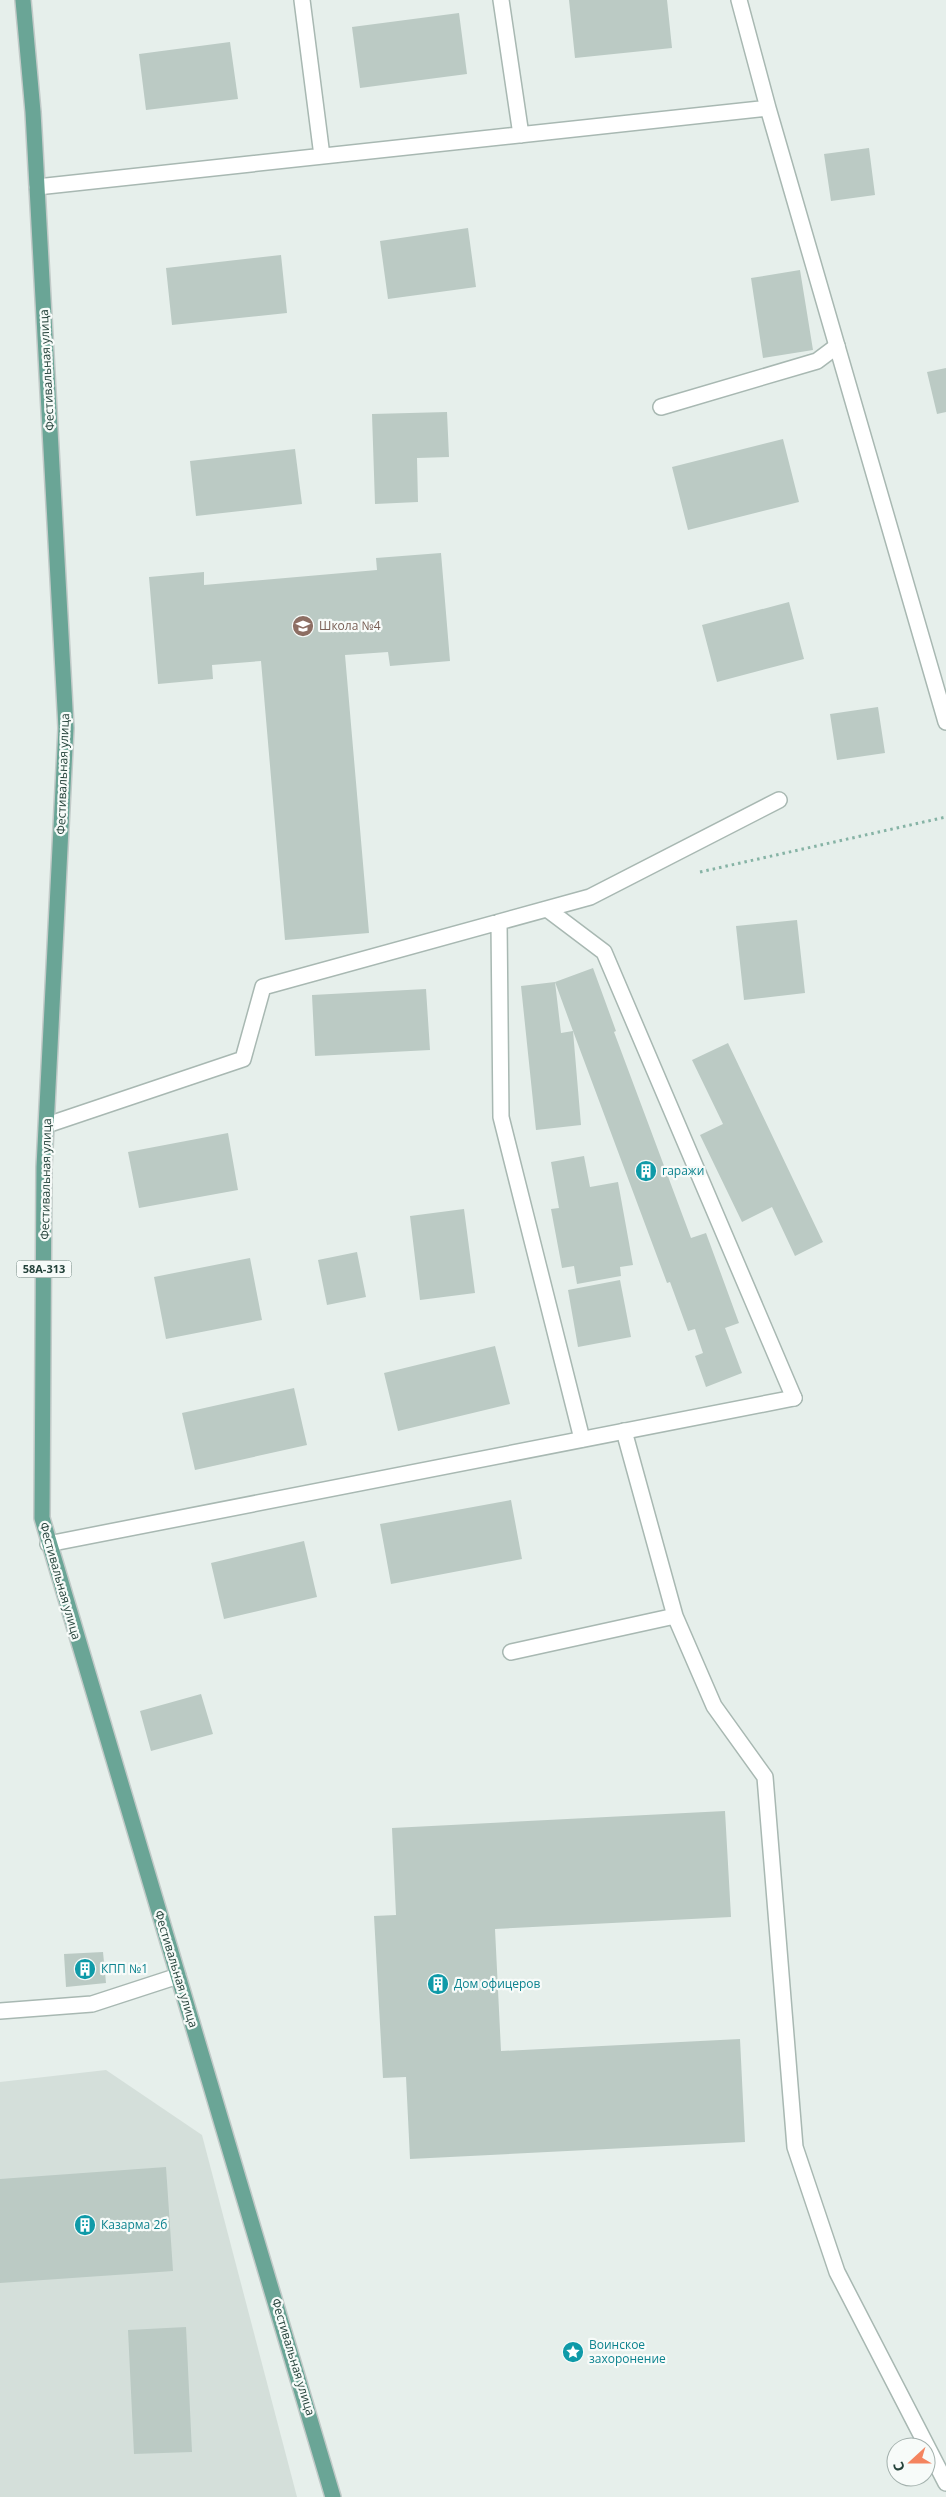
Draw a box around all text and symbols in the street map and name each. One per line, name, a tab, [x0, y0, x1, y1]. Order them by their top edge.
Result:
street label: Фестивальная улица	[35, 309, 58, 431]
school or university icon: Школа №4	[291, 614, 315, 638]
place label: Школа №4	[319, 617, 381, 634]
street label: Фестивальная улица	[52, 713, 73, 835]
street label: Фестивальная улица	[36, 1118, 55, 1240]
building icon: гаражи	[634, 1159, 658, 1183]
place label: гаражи	[662, 1162, 704, 1179]
road number: 58А-313	[17, 1260, 72, 1278]
street label: Фестивальная улица	[36, 1520, 85, 1642]
street label: Фестивальная улица	[151, 1908, 202, 2029]
building icon: КПП №1	[73, 1957, 97, 1981]
place label: КПП №1	[101, 1960, 148, 1977]
building icon: Дом офицеров	[426, 1972, 450, 1996]
place label: Дом офицеров	[454, 1975, 541, 1992]
building icon: Казарма 2б	[73, 2213, 97, 2237]
place label: Казарма 2б	[101, 2216, 167, 2233]
street label: Фестивальная улица	[268, 2296, 319, 2417]
place label: Воинское захоронение	[589, 2336, 666, 2367]
place icon: Воинское захоронение	[561, 2340, 585, 2364]
north arrow	[886, 2437, 936, 2487]
text: С	[888, 2459, 909, 2474]

